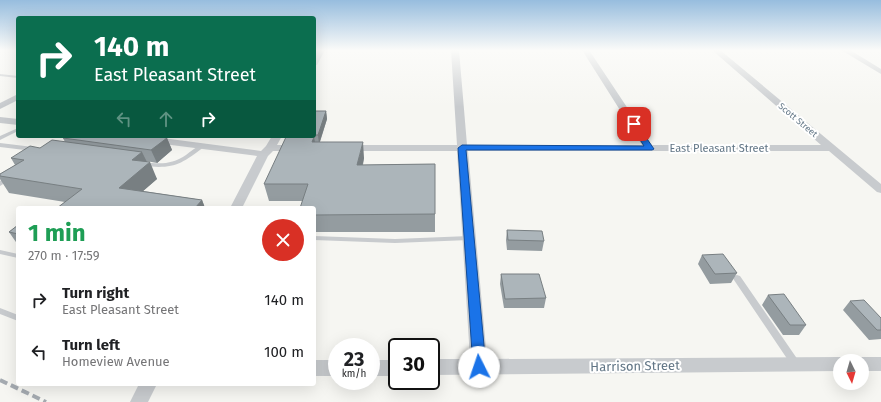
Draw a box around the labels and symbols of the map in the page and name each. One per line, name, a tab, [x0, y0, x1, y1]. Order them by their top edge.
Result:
street label: Scott Street	[777, 101, 820, 140]
pin	[617, 107, 651, 141]
street label: East Pleasant Street	[669, 142, 769, 155]
speed limit sign: 30	[388, 338, 440, 390]
position arrow	[458, 346, 500, 388]
north arrow	[833, 354, 869, 390]
street label: Harrison Street	[590, 358, 680, 374]

